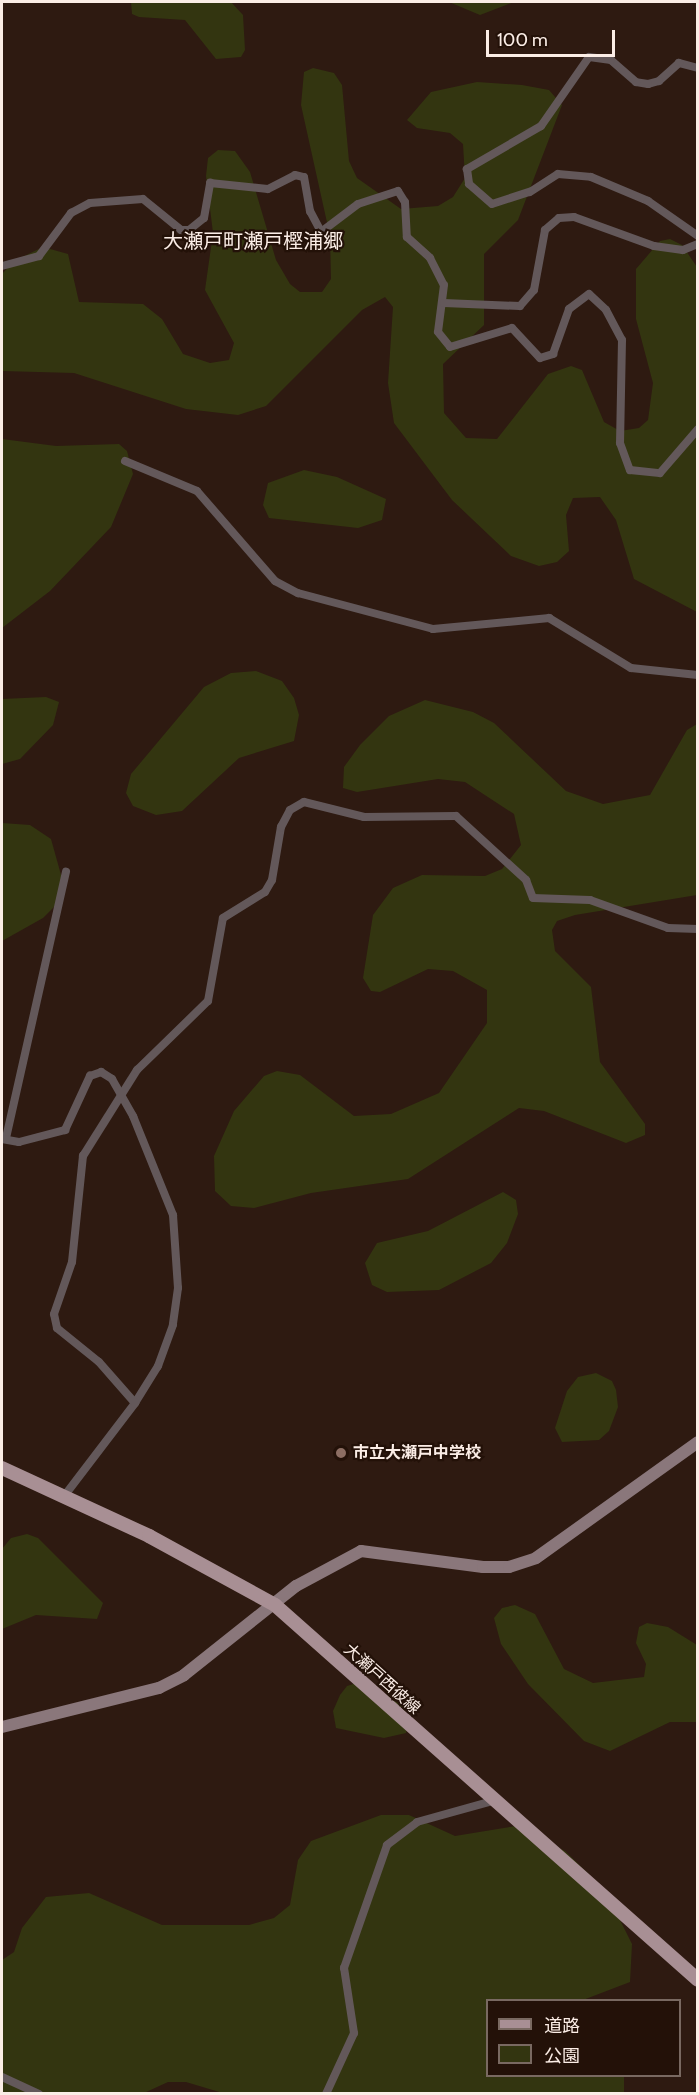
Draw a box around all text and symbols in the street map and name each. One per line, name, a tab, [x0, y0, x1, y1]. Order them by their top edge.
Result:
scale bar	[489, 18, 618, 56]
text: 100 m	[497, 29, 548, 51]
district label: 大瀬戸町瀬戸樫浦郷	[163, 229, 343, 253]
place label: 市立大瀬戸中学校	[353, 1443, 481, 1463]
marker: 市立大瀬戸中学校	[334, 1446, 348, 1460]
street label: 大瀬戸西彼線	[340, 1640, 424, 1718]
legend	[486, 1999, 681, 2077]
text: 道路	[544, 2015, 580, 2037]
text: 公園	[544, 2045, 580, 2067]

